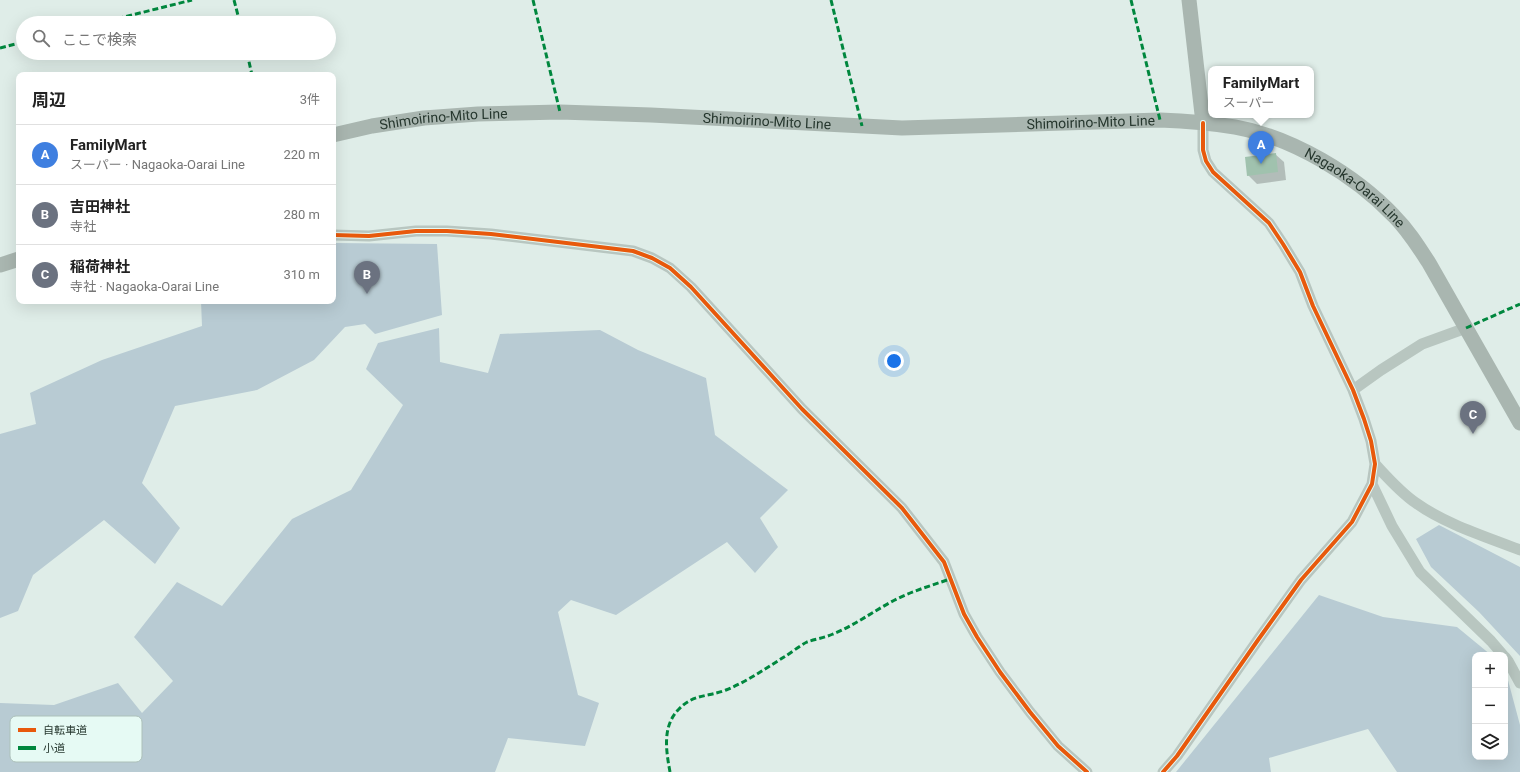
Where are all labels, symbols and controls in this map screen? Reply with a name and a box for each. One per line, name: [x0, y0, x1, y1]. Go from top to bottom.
search box: [16, 16, 336, 60]
icon: search: [30, 27, 52, 49]
text: ここで検索: [62, 31, 137, 49]
popup: [1208, 66, 1314, 118]
text: FamilyMart: [1223, 74, 1299, 92]
text: 周辺: [32, 90, 66, 110]
text: 3件: [300, 92, 320, 107]
text: スーパー: [1223, 95, 1275, 110]
street label: Shimoirino-Mito Line: [378, 105, 508, 133]
street label: Shimoirino-Mito Line: [702, 110, 832, 132]
street label: Shimoirino-Mito Line: [1026, 112, 1155, 132]
pin: A: [1248, 131, 1274, 164]
text: FamilyMart: [70, 136, 147, 154]
street label: Nagaoka-Oarai Line: [1302, 144, 1408, 231]
text: A: [41, 147, 49, 162]
text: 220 m: [283, 147, 320, 162]
text: スーパー · Nagaoka-Oarai Line: [70, 157, 245, 172]
text: 吉田神社: [70, 198, 130, 216]
text: B: [41, 207, 49, 222]
text: 280 m: [283, 207, 320, 222]
text: 寺社: [70, 219, 96, 234]
text: 稲荷神社: [70, 258, 130, 276]
pin: B: [354, 261, 380, 294]
text: C: [41, 267, 49, 282]
text: 310 m: [283, 267, 320, 282]
text: 寺社 · Nagaoka-Oarai Line: [70, 279, 219, 294]
your location: [884, 351, 904, 371]
pin: C: [1460, 401, 1486, 434]
map controls: [1472, 652, 1508, 760]
button: +: [1472, 652, 1508, 688]
button: −: [1472, 688, 1508, 724]
legend: [10, 716, 142, 762]
text: 自転車道: [43, 724, 87, 737]
button: layers: [1472, 724, 1508, 760]
text: 小道: [43, 742, 65, 755]

